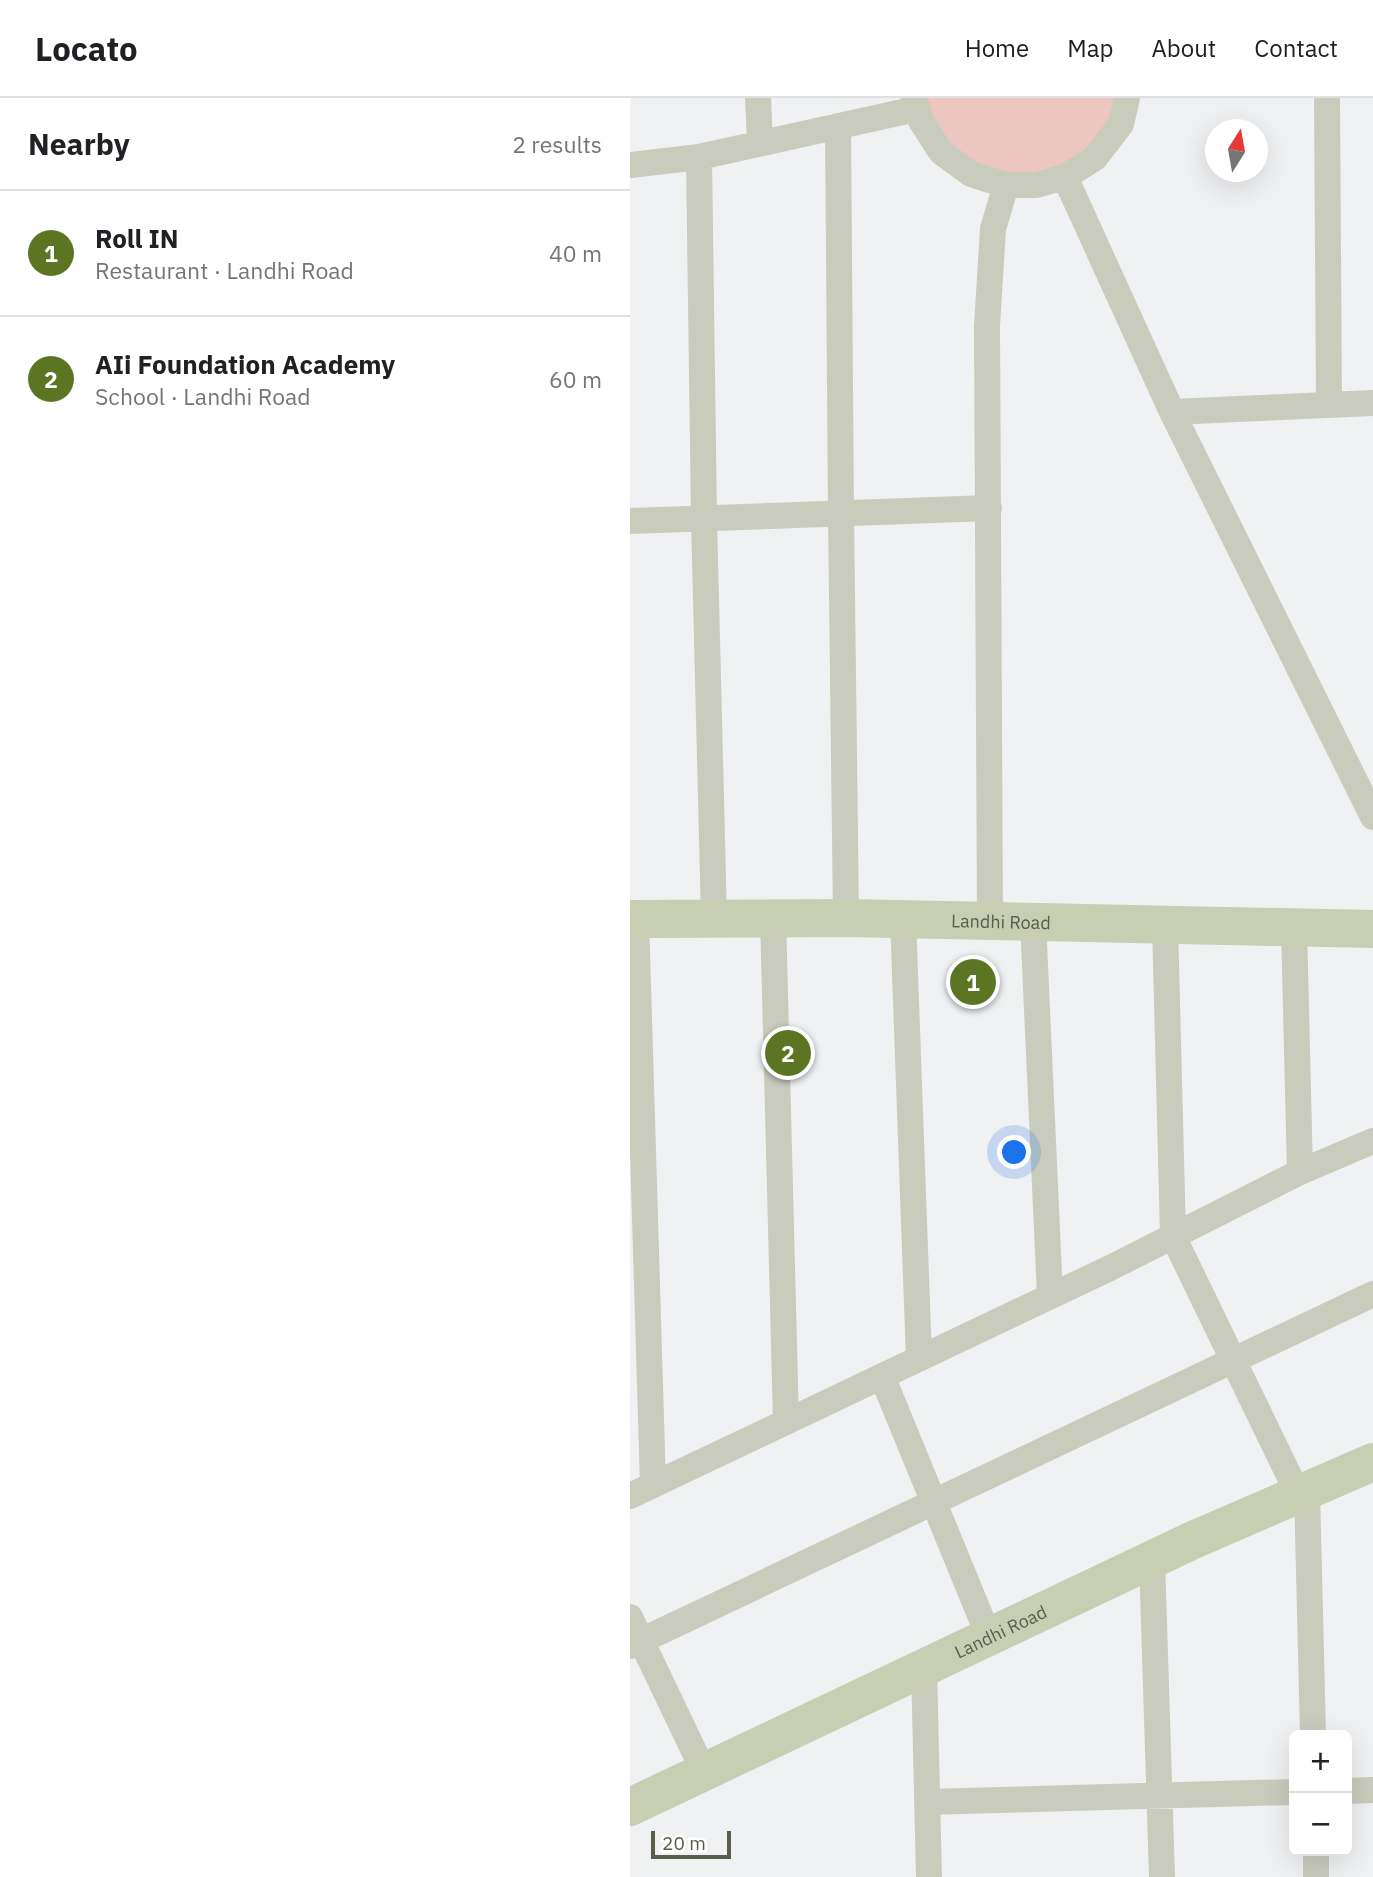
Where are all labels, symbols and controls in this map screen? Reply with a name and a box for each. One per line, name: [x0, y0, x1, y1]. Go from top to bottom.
text: Locato: [35, 27, 138, 70]
text: Home: [965, 32, 1029, 64]
text: Map: [1067, 32, 1113, 64]
text: About: [1151, 32, 1216, 64]
text: Contact: [1254, 32, 1338, 64]
north arrow: [1205, 119, 1268, 182]
text: Nearby: [28, 124, 130, 163]
text: 2 results: [512, 129, 602, 159]
text: Roll IN: [95, 221, 179, 255]
text: 1: [44, 238, 58, 268]
text: 40 m: [549, 238, 602, 268]
text: Restaurant · Landhi Road: [95, 255, 354, 285]
text: AIi Foundation Academy: [95, 347, 395, 381]
text: 2: [44, 364, 58, 394]
text: 60 m: [549, 364, 602, 394]
text: School · Landhi Road: [95, 381, 311, 411]
street label: Landhi Road: [951, 909, 1051, 934]
pin: 1: [950, 956, 996, 1008]
pin: 2: [765, 1027, 811, 1079]
your location: [997, 1135, 1031, 1169]
street label: Landhi Road: [950, 1600, 1050, 1663]
map controls: [1289, 1730, 1352, 1856]
button: +: [1289, 1730, 1352, 1793]
button: −: [1289, 1793, 1352, 1856]
scale bar: [651, 1828, 732, 1860]
text: 20 m: [662, 1831, 706, 1855]

